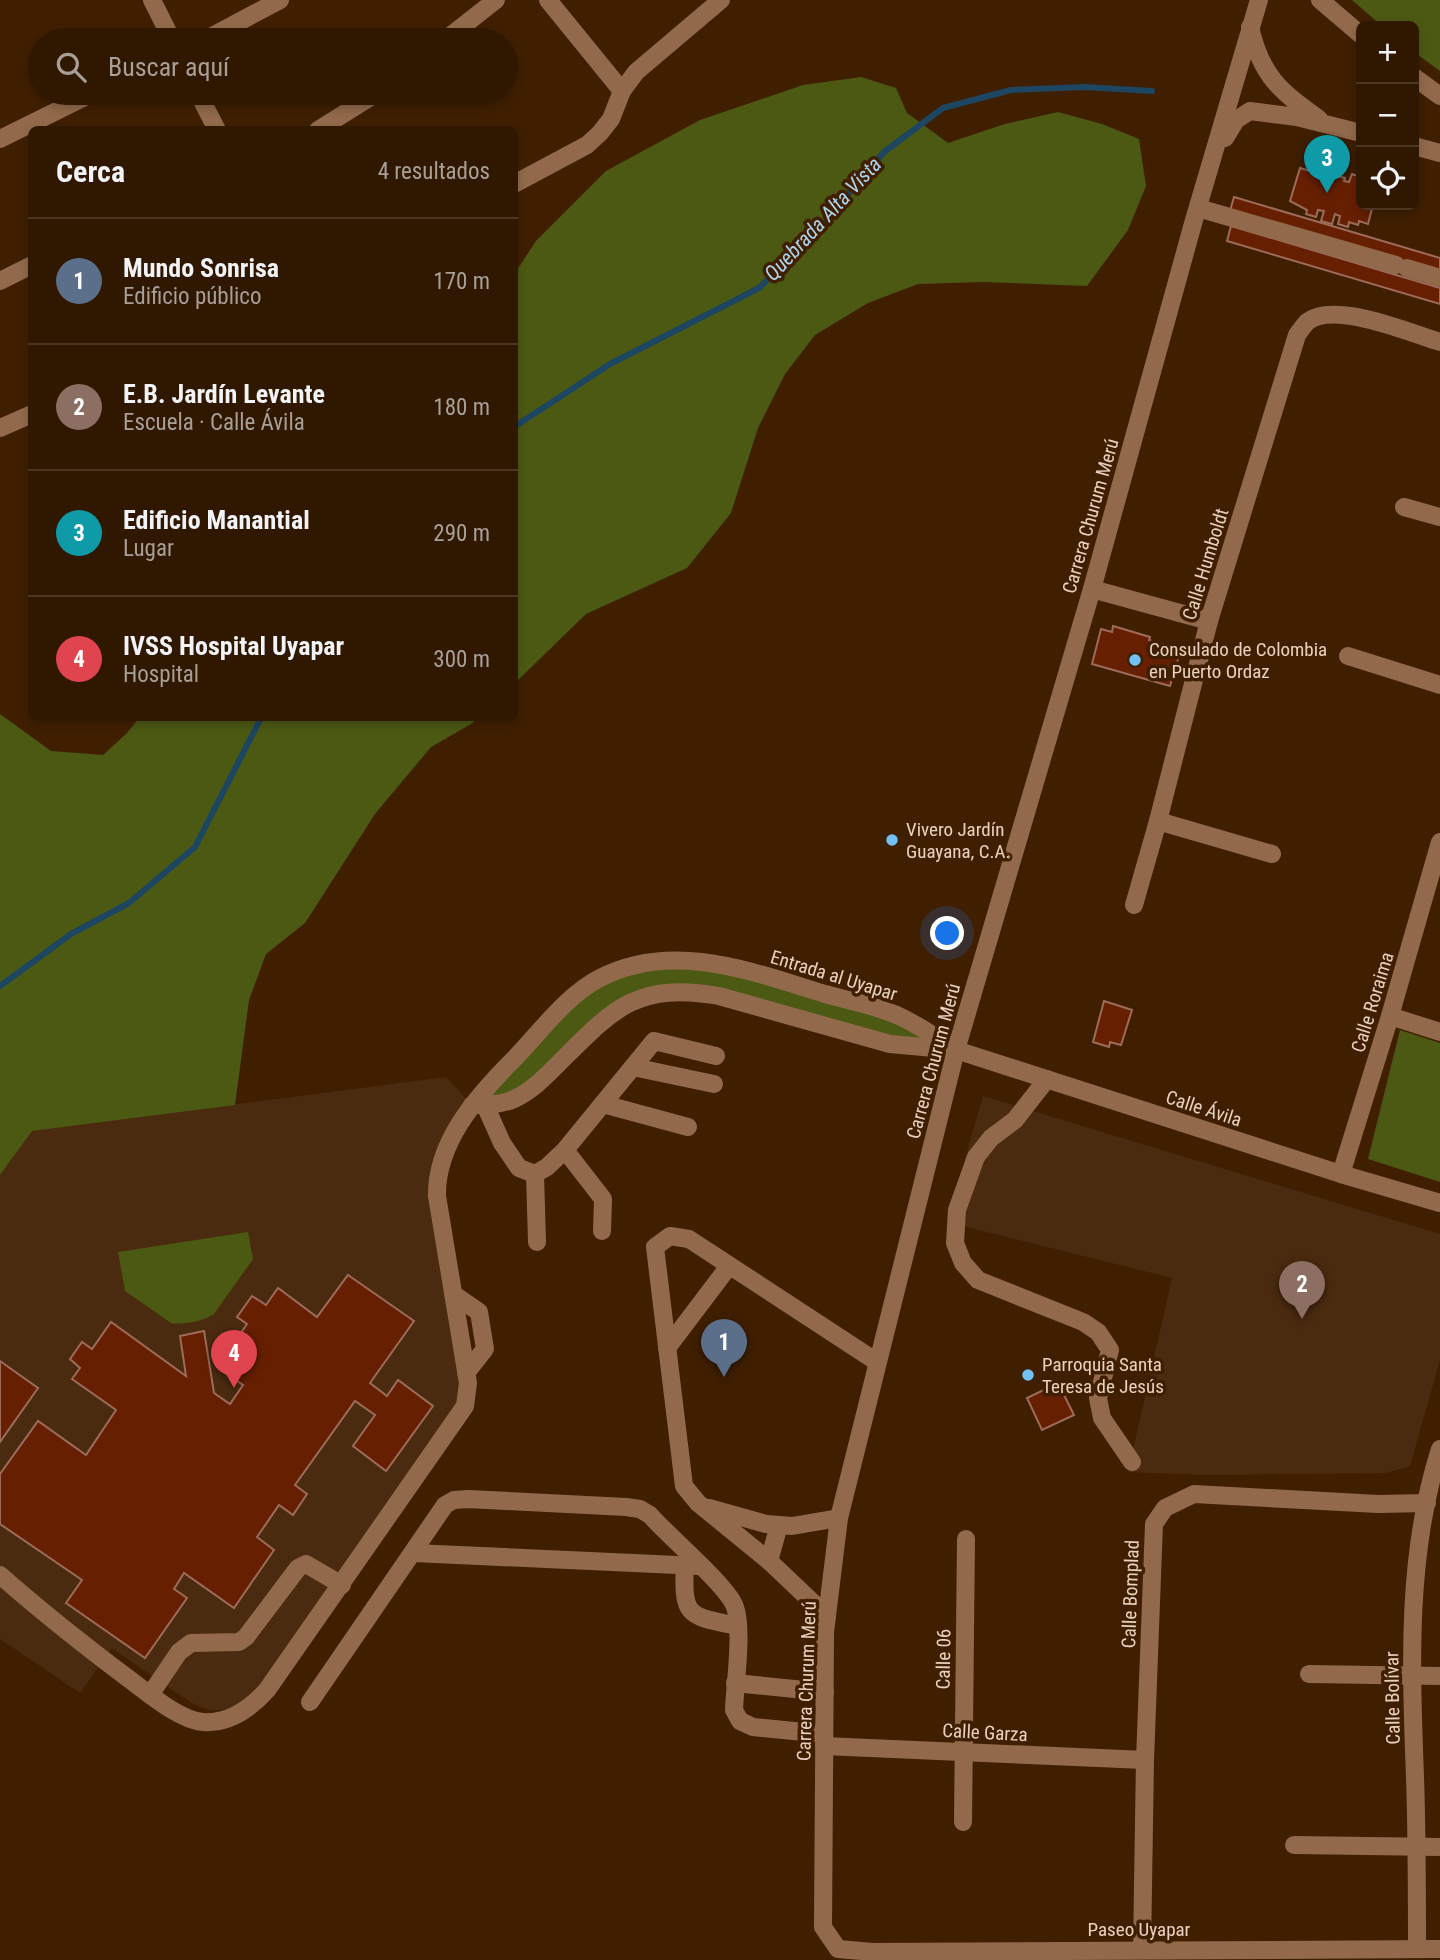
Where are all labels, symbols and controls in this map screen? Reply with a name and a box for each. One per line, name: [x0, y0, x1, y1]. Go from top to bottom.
map controls: [1356, 21, 1419, 210]
button: +: [1356, 21, 1419, 84]
search box: [28, 28, 518, 105]
icon: search: [52, 48, 90, 86]
text: Buscar aquí: [108, 52, 229, 82]
button: −: [1356, 84, 1419, 147]
pin: 3: [1304, 135, 1350, 193]
button: locate: [1356, 147, 1419, 210]
water label: Quebrada Alta Vista: [760, 152, 886, 286]
text: Cerca: [56, 154, 125, 189]
text: 4 resultados: [378, 158, 490, 185]
text: Mundo Sonrisa: [123, 253, 279, 283]
text: 1: [73, 268, 85, 295]
text: 170 m: [433, 268, 490, 295]
text: Edificio público: [123, 283, 261, 310]
text: E.B. Jardín Levante: [123, 379, 325, 409]
text: 2: [73, 394, 85, 421]
text: 180 m: [433, 394, 490, 421]
text: Escuela · Calle Ávila: [123, 409, 305, 436]
street label: Carrera Churum Merú: [1057, 436, 1124, 596]
text: Edificio Manantial: [123, 505, 310, 535]
street label: Calle Humboldt: [1178, 506, 1233, 623]
text: 3: [73, 520, 85, 547]
text: 290 m: [433, 520, 490, 547]
text: Lugar: [123, 535, 174, 562]
text: IVSS Hospital Uyapar: [123, 631, 344, 661]
place label: Consulado de Colombia en Puerto Ordaz: [1149, 638, 1327, 683]
text: 4: [73, 646, 85, 673]
text: 300 m: [433, 646, 490, 673]
marker: Consulado de Colombia en Puerto Ordaz: [1127, 652, 1143, 668]
text: Hospital: [123, 661, 199, 688]
place label: Vivero Jardín Guayana, C.A.: [906, 818, 1010, 863]
marker: Vivero Jardín Guayana, C.A.: [884, 832, 900, 848]
your location: [930, 916, 964, 950]
street label: Entrada al Uyapar: [768, 945, 900, 1006]
street label: Calle Roraima: [1346, 949, 1399, 1055]
street label: Carrera Churum Merú: [902, 981, 965, 1141]
street label: Calle Ávila: [1163, 1085, 1245, 1132]
pin: 2: [1279, 1261, 1325, 1319]
pin: 1: [701, 1319, 747, 1377]
pin: 4: [211, 1330, 257, 1388]
place label: Parroquia Santa Teresa de Jesús: [1042, 1353, 1164, 1398]
marker: Parroquia Santa Teresa de Jesús: [1020, 1367, 1036, 1383]
street label: Calle Bomplad: [1117, 1539, 1144, 1649]
street label: Carrera Churum Merú: [792, 1601, 821, 1761]
street label: Calle 06: [931, 1629, 956, 1690]
street label: Calle Bolívar: [1380, 1651, 1405, 1745]
street label: Calle Garza: [942, 1719, 1028, 1746]
street label: Paseo Uyapar: [1088, 1918, 1191, 1941]

